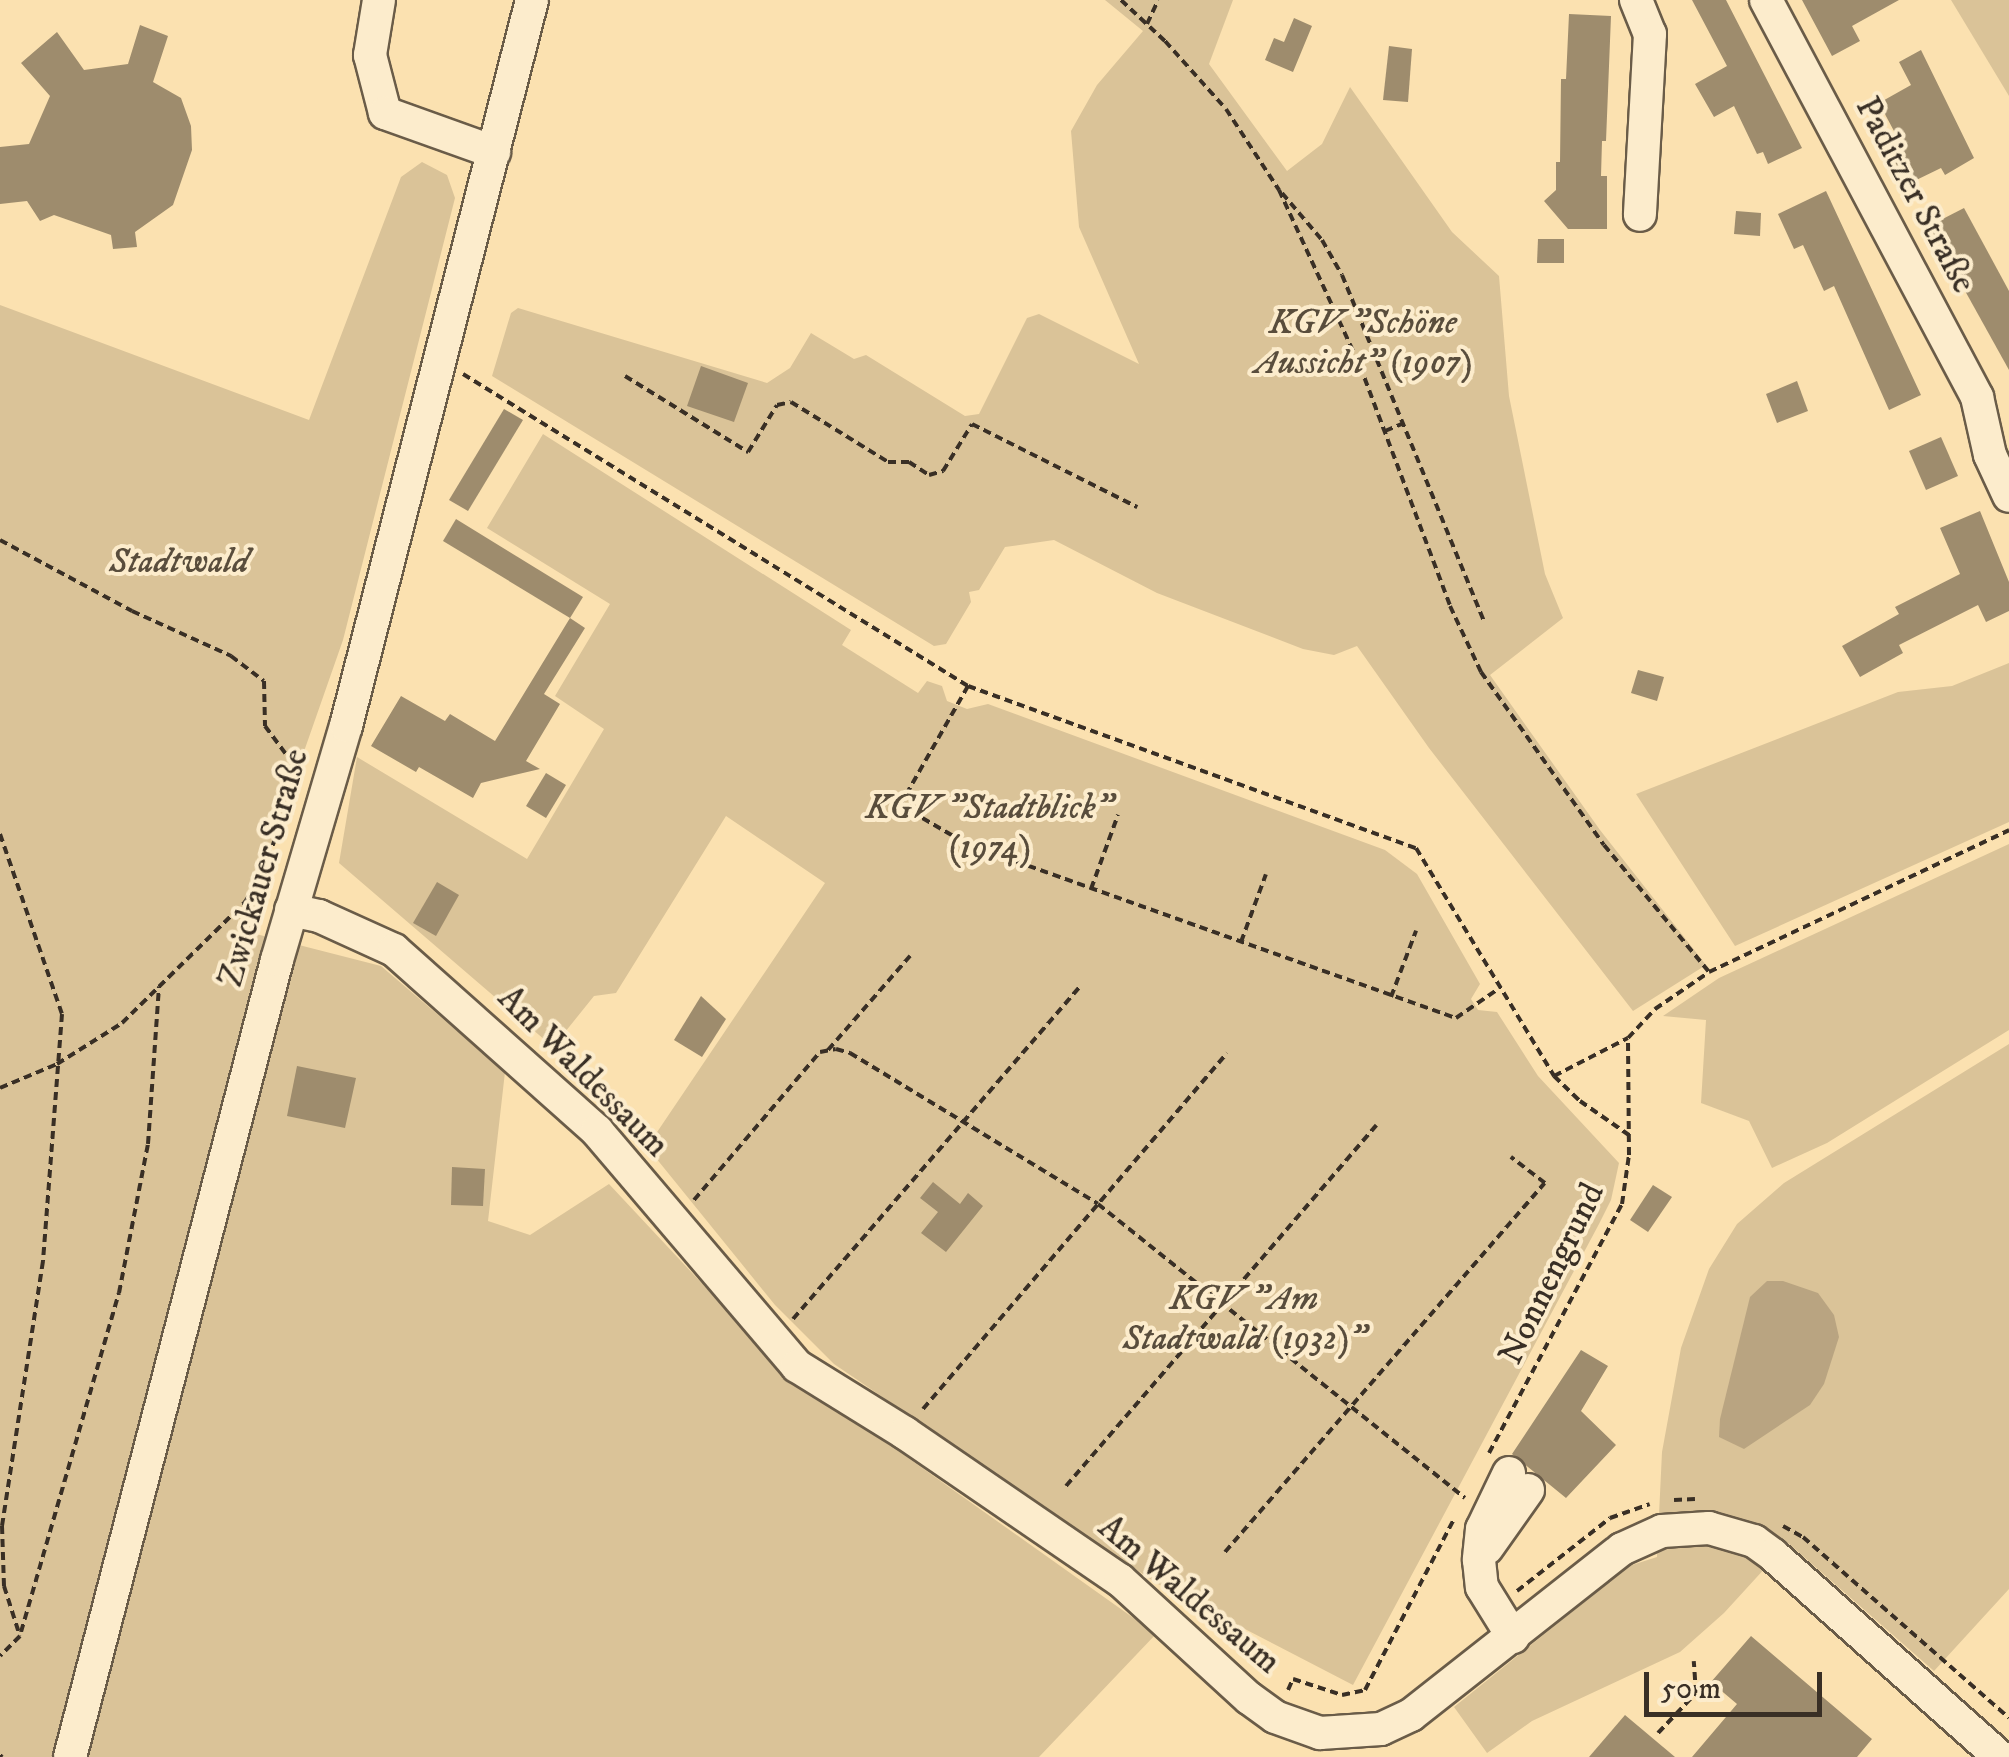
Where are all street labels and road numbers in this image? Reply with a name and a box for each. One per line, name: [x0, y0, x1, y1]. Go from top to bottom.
street label: Paditzer Straße: [1846, 90, 1984, 300]
street label: Zwickauer Straße: [210, 744, 318, 992]
street label: Am Waldessaum: [489, 978, 677, 1166]
street label: Nonnengrund: [1490, 1176, 1614, 1372]
street label: Am Waldessaum: [1089, 1507, 1289, 1683]

